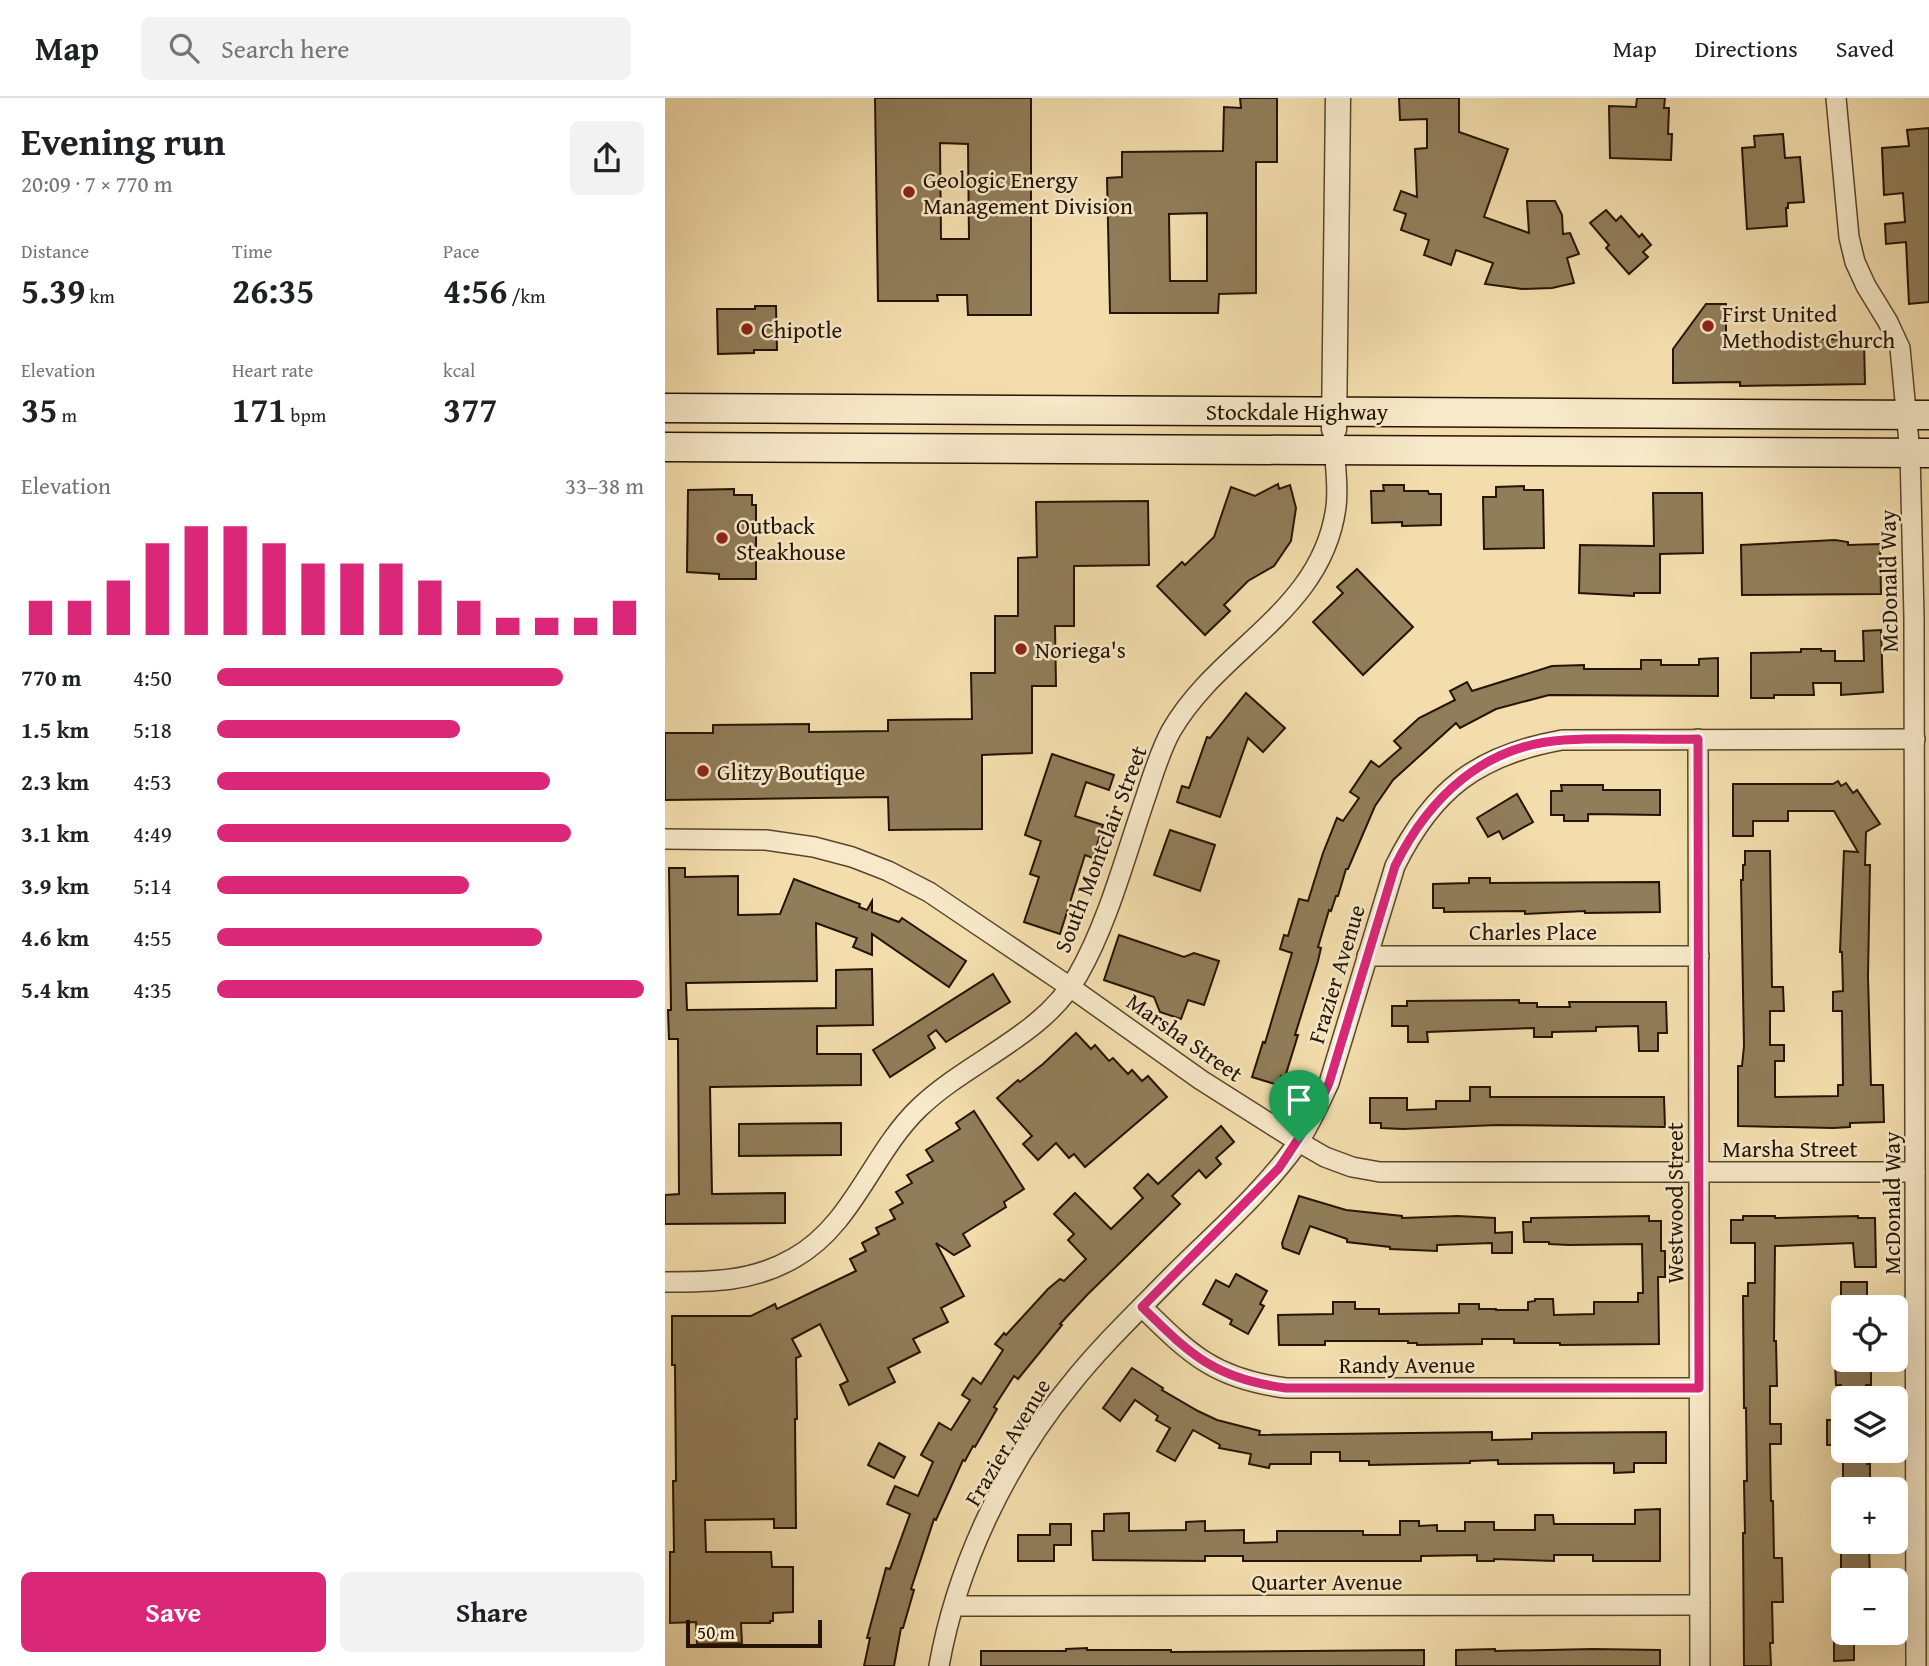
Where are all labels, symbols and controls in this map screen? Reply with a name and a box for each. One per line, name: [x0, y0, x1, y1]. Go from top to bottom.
search box: [141, 17, 631, 80]
text: Map: [35, 24, 99, 72]
icon: search: [165, 29, 203, 67]
text: Search here: [221, 29, 349, 68]
text: Map: [1613, 31, 1657, 66]
text: Directions: [1695, 31, 1798, 66]
text: Saved: [1836, 31, 1894, 66]
text: Evening run: [21, 113, 225, 169]
button: share: [570, 121, 644, 195]
place label: Geologic Energy Management Division: [923, 163, 1133, 222]
text: 20:09 · 7 × 770 m: [21, 167, 173, 200]
marker: Geologic Energy Management Division: [901, 184, 917, 200]
text: Distance: [21, 237, 89, 265]
text: Time: [232, 237, 272, 265]
text: Pace: [443, 237, 480, 265]
text: 5.39: [21, 265, 85, 316]
text: 26:35: [232, 265, 314, 316]
text: 4:56: [443, 265, 507, 316]
text: km: [85, 282, 115, 310]
text: /km: [507, 282, 546, 310]
place label: First United Methodist Church: [1722, 297, 1895, 356]
place label: Chipotle: [761, 313, 842, 346]
marker: First United Methodist Church: [1700, 318, 1716, 334]
marker: Chipotle: [739, 321, 755, 337]
text: Elevation: [21, 356, 95, 384]
text: Heart rate: [232, 356, 313, 384]
text: kcal: [443, 356, 475, 384]
text: 35: [21, 384, 57, 435]
text: 171: [232, 384, 286, 435]
text: 377: [443, 384, 497, 435]
street label: Stockdale Highway: [1206, 395, 1389, 428]
text: m: [57, 401, 77, 429]
text: bpm: [286, 401, 326, 429]
text: Elevation: [21, 469, 111, 502]
text: 33–38 m: [565, 469, 644, 502]
place label: Outback Steakhouse: [736, 509, 846, 568]
street label: McDonald Way: [1870, 509, 1906, 653]
marker: Outback Steakhouse: [714, 530, 730, 546]
place label: Noriega's: [1035, 633, 1126, 666]
marker: Noriega's: [1013, 641, 1029, 657]
text: 770 m: [21, 661, 82, 694]
text: 4:50: [133, 661, 172, 694]
text: 1.5 km: [21, 713, 89, 746]
text: 5:18: [133, 713, 172, 746]
street label: South Montclair Street: [1045, 741, 1155, 957]
place label: Glitzy Boutique: [717, 755, 865, 788]
marker: Glitzy Boutique: [695, 763, 711, 779]
text: 2.3 km: [21, 765, 89, 798]
text: 4:53: [133, 765, 172, 798]
text: 3.1 km: [21, 817, 89, 850]
text: 4:49: [133, 817, 172, 850]
text: 3.9 km: [21, 869, 89, 902]
text: 5:14: [133, 869, 172, 902]
street label: Frazier Avenue: [1299, 900, 1373, 1048]
street label: Charles Place: [1469, 915, 1597, 948]
text: 4.6 km: [21, 921, 89, 954]
text: 4:55: [133, 921, 172, 954]
text: 5.4 km: [21, 973, 89, 1006]
text: 4:35: [133, 973, 172, 1006]
street label: Marsha Street: [1120, 985, 1250, 1089]
pin: [1269, 1070, 1329, 1142]
icon: arrive: [1280, 1081, 1318, 1119]
street label: Westwood Street: [1658, 1122, 1691, 1284]
street label: McDonald Way: [1875, 1131, 1908, 1275]
street label: Marsha Street: [1722, 1132, 1858, 1165]
map controls: [1831, 1295, 1908, 1645]
button: locate: [1831, 1295, 1908, 1372]
street label: Randy Avenue: [1339, 1348, 1475, 1381]
street label: Frazier Avenue: [956, 1372, 1058, 1512]
button: layers: [1831, 1386, 1908, 1463]
button: +: [1831, 1477, 1908, 1554]
street label: Quarter Avenue: [1252, 1565, 1402, 1598]
button: −: [1831, 1568, 1908, 1645]
button: Save: [21, 1572, 326, 1652]
button: Share: [340, 1572, 644, 1652]
scale bar: [686, 1617, 823, 1649]
text: 50 m: [697, 1618, 735, 1646]

